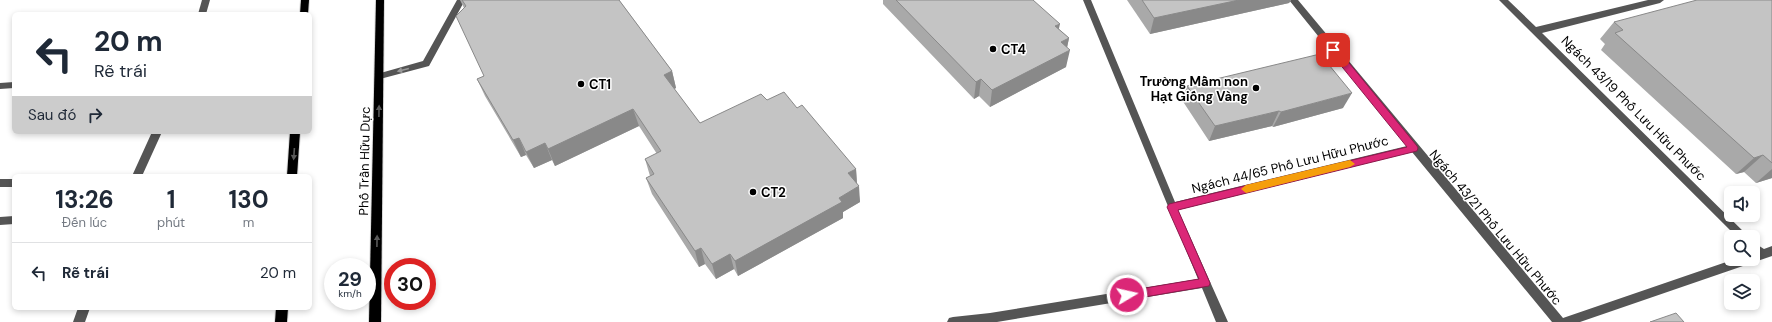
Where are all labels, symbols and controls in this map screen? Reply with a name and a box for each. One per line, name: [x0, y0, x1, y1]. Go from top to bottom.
text: 20 m: [94, 23, 163, 60]
icon: left: [28, 28, 80, 80]
street label: Ngách 43/19 Phố Lưu Hữu Phước: [1558, 32, 1710, 184]
pin: [1316, 33, 1350, 67]
icon: arrive: [1322, 39, 1344, 61]
place label: CT4: [1001, 41, 1026, 58]
marker: CT4: [988, 44, 998, 54]
text: Rẽ trái: [94, 59, 147, 83]
one-way arrow: [396, 68, 409, 74]
place label: Trường Mầm non Hạt Giống Vàng: [1140, 73, 1248, 105]
place label: CT1: [589, 76, 611, 93]
marker: CT1: [576, 79, 586, 89]
marker: Trường Mầm non Hạt Giống Vàng: [1251, 83, 1261, 93]
icon: right: [84, 104, 106, 126]
one-way arrow: [376, 104, 382, 117]
text: Sau đó: [28, 105, 76, 125]
street label: Phố Trần Hữu Dực: [355, 106, 374, 216]
street label: Ngách 44/65 Phố Lưu Hữu Phước: [1190, 132, 1390, 197]
street label: Ngách 43/21 Phố Lưu Hữu Phước: [1426, 146, 1566, 308]
one-way arrow: [290, 148, 297, 160]
text: 13:26: [55, 184, 114, 215]
text: 1: [167, 184, 175, 215]
text: 130: [229, 184, 269, 215]
place label: CT2: [761, 184, 786, 201]
map controls: [1724, 186, 1760, 310]
button: sound: [1724, 186, 1760, 222]
marker: CT2: [748, 187, 758, 197]
text: Đến lúc: [62, 214, 107, 231]
text: phút: [157, 214, 185, 231]
text: m: [243, 214, 254, 231]
button: search: [1724, 230, 1760, 266]
one-way arrow: [374, 234, 380, 247]
speed limit sign: 30: [384, 258, 436, 310]
icon: left: [28, 262, 50, 284]
text: Rẽ trái: [62, 263, 109, 283]
text: 20 m: [260, 263, 296, 283]
text: 29: [338, 266, 362, 292]
position arrow: [1106, 274, 1148, 316]
button: layers: [1724, 274, 1760, 310]
text: km/h: [338, 287, 362, 300]

